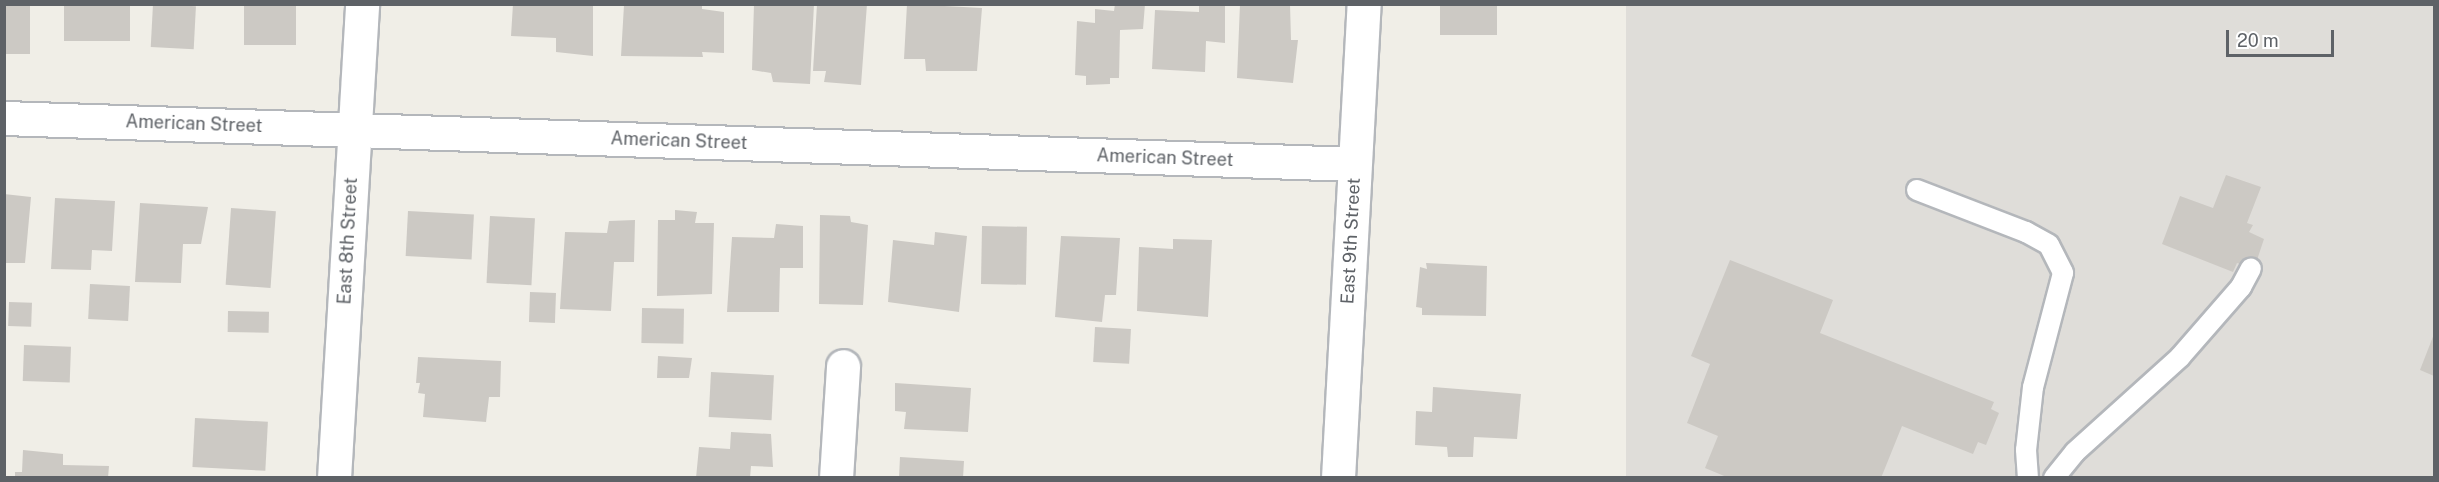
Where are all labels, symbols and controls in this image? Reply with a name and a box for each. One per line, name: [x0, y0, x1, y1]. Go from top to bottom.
scale bar: [2229, 18, 2337, 56]
text: 20 m: [2237, 30, 2279, 51]
street label: American Street: [125, 111, 263, 137]
street label: American Street: [610, 128, 748, 154]
street label: American Street: [1096, 145, 1234, 171]
street label: East 8th Street: [334, 177, 362, 305]
street label: East 9th Street: [1337, 177, 1365, 305]

